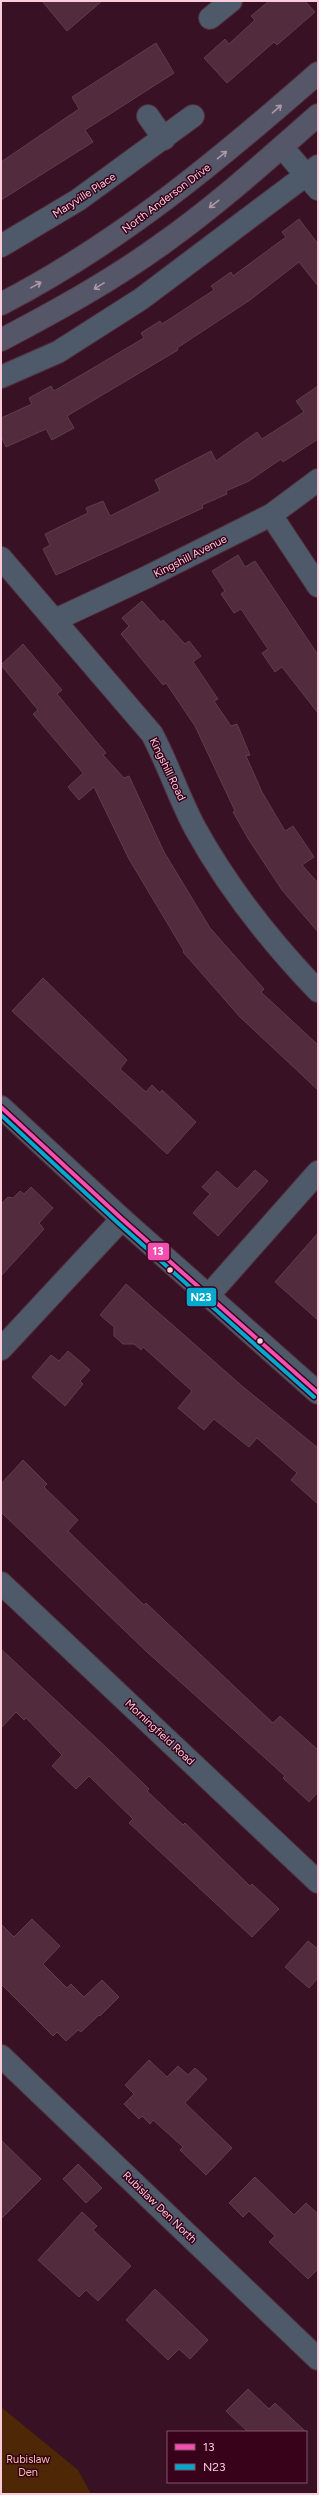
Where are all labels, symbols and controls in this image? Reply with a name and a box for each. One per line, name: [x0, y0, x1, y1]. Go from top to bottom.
one-way arrow: [271, 105, 282, 114]
one-way arrow: [217, 151, 228, 160]
street label: North Anderson Drive: [120, 161, 213, 236]
street label: Maryville Place: [50, 170, 118, 221]
one-way arrow: [208, 200, 219, 209]
one-way arrow: [29, 281, 41, 289]
one-way arrow: [93, 282, 105, 290]
street label: Kingshill Avenue: [151, 532, 229, 580]
street label: Kingshill Road: [147, 736, 188, 803]
line badge: 13: [147, 1242, 170, 1261]
text: 13: [153, 1245, 163, 1258]
unlabelled marker: [165, 1265, 175, 1275]
line badge: N23: [186, 1287, 217, 1307]
text: N23: [191, 1291, 212, 1304]
unlabelled marker: [255, 1336, 265, 1346]
street label: Morningfield Road: [122, 1697, 197, 1768]
street label: Rubislaw Den North: [120, 2169, 199, 2246]
legend: [167, 2431, 307, 2483]
text: 13: [203, 2440, 214, 2454]
park label: Rubislaw Den: [6, 2453, 50, 2479]
text: N23: [203, 2460, 226, 2474]

